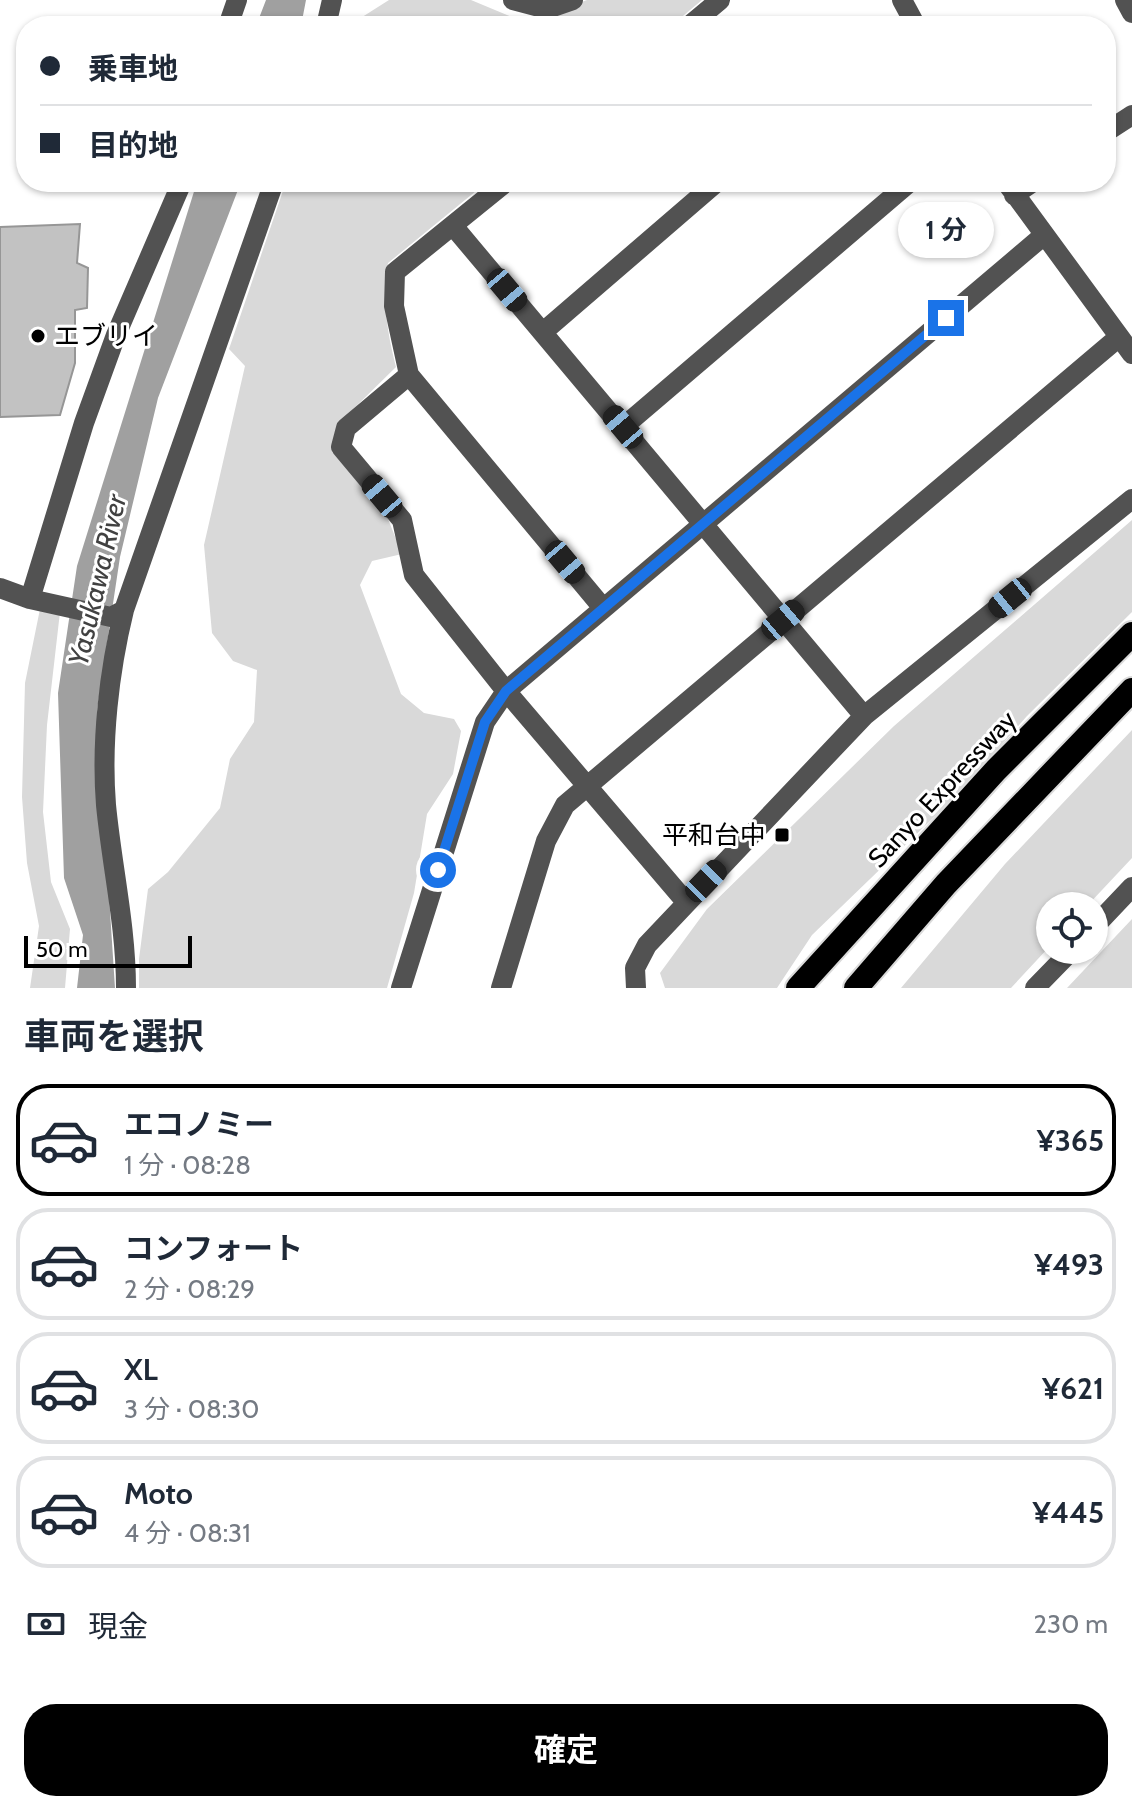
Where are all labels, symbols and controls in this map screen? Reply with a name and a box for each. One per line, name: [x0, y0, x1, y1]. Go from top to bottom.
text: 乗車地: [88, 50, 178, 87]
text: 目的地: [88, 127, 178, 164]
callout: 1 分: [898, 202, 994, 258]
text: 1 分: [925, 214, 967, 246]
car: [482, 264, 532, 316]
route end: [928, 300, 964, 336]
place label: エブリイ: [54, 320, 158, 352]
marker: エブリイ: [29, 327, 47, 345]
car: [598, 401, 648, 453]
car: [357, 470, 407, 522]
water label: Yasukawa River: [61, 490, 134, 669]
car: [540, 536, 590, 588]
car: [984, 574, 1036, 622]
car: [757, 595, 809, 645]
street label: Sanyo Expressway: [861, 704, 1023, 874]
place label: 平和台中: [662, 819, 766, 851]
marker: 平和台中: [773, 826, 791, 844]
route start: [420, 852, 456, 888]
car: [681, 855, 731, 907]
map controls: [1036, 892, 1108, 964]
button: locate: [1036, 892, 1108, 964]
scale bar: [24, 932, 192, 968]
text: 50 m: [36, 936, 88, 963]
text: 車両を選択: [24, 1014, 204, 1058]
icon: car: [28, 1104, 100, 1176]
text: エコノミー: [124, 1106, 274, 1143]
text: ¥365: [1037, 1122, 1104, 1159]
text: 1 分 · 08:28: [124, 1149, 251, 1181]
icon: car: [28, 1228, 100, 1300]
text: コンフォート: [124, 1230, 303, 1267]
text: ¥493: [1034, 1246, 1104, 1283]
text: 2 分 · 08:29: [124, 1273, 255, 1305]
text: XL: [124, 1351, 158, 1388]
icon: car: [28, 1352, 100, 1424]
text: ¥621: [1042, 1370, 1104, 1407]
text: 3 分 · 08:30: [124, 1393, 259, 1425]
text: Moto: [124, 1475, 193, 1512]
icon: car: [28, 1476, 100, 1548]
text: ¥445: [1033, 1494, 1104, 1531]
text: 4 分 · 08:31: [124, 1517, 251, 1549]
icon: cash: [24, 1602, 68, 1646]
text: 現金: [88, 1608, 148, 1645]
text: 230 m: [1034, 1608, 1108, 1640]
button: 確定: [24, 1704, 1108, 1796]

